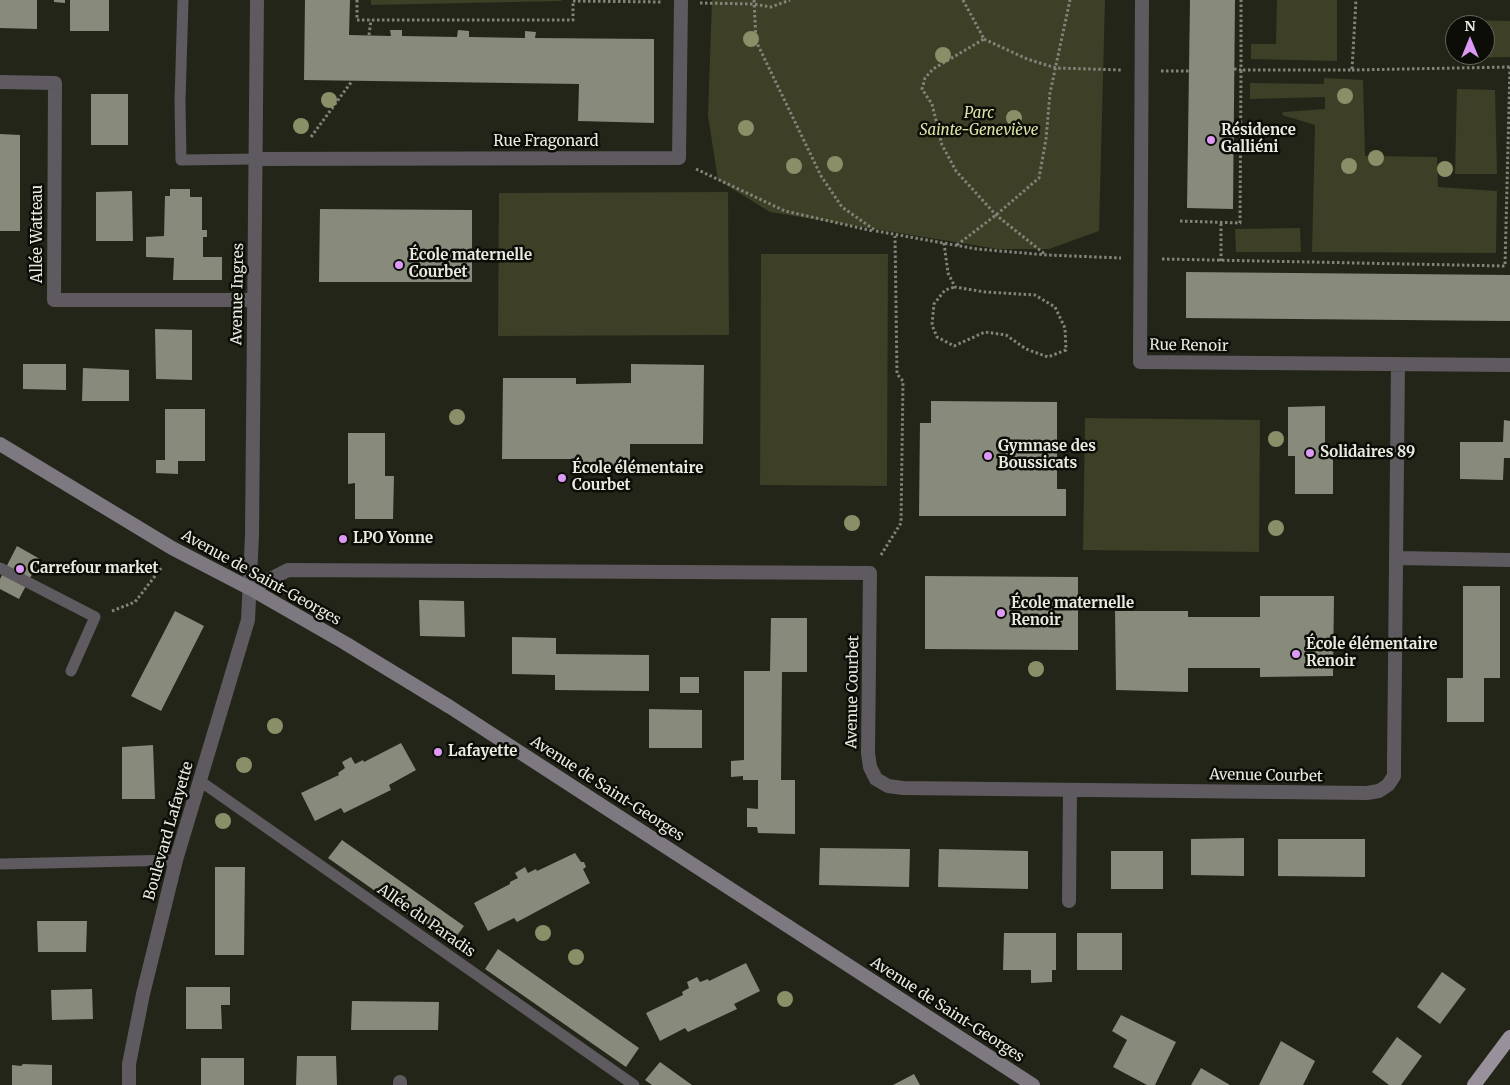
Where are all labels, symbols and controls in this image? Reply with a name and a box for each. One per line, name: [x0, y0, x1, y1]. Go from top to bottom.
north arrow: [1445, 15, 1495, 65]
text: N: [1464, 17, 1476, 35]
park label: Parc Sainte-Geneviève: [920, 105, 1038, 140]
place label: Résidence Galliéni: [1221, 122, 1296, 157]
street label: Rue Fragonard: [493, 133, 599, 151]
marker: Résidence Galliéni: [1205, 134, 1217, 146]
street label: Allée Watteau: [29, 185, 47, 283]
street label: Avenue Ingres: [228, 243, 248, 345]
place label: École maternelle Courbet: [409, 247, 532, 282]
marker: École maternelle Courbet: [393, 259, 405, 271]
street label: Rue Renoir: [1149, 336, 1229, 356]
place label: Gymnase des Boussicats: [998, 438, 1096, 473]
place label: Solidaires 89: [1320, 444, 1415, 462]
marker: Solidaires 89: [1304, 447, 1316, 459]
marker: Gymnase des Boussicats: [982, 450, 994, 462]
place label: École élémentaire Courbet: [572, 460, 703, 495]
marker: École élémentaire Courbet: [556, 472, 568, 484]
street label: Avenue de Saint-Georges: [178, 527, 344, 629]
place label: LPO Yonne: [353, 530, 433, 548]
marker: LPO Yonne: [337, 533, 349, 545]
place label: Carrefour market: [30, 560, 159, 578]
marker: Carrefour market: [14, 563, 26, 575]
place label: École maternelle Renoir: [1011, 595, 1134, 630]
marker: École maternelle Renoir: [995, 607, 1007, 619]
street label: Avenue Courbet: [843, 635, 863, 749]
place label: École élémentaire Renoir: [1306, 636, 1437, 671]
marker: École élémentaire Renoir: [1290, 648, 1302, 660]
street label: Avenue de Saint-Georges: [527, 733, 687, 845]
place label: Lafayette: [448, 743, 517, 761]
marker: Lafayette: [432, 746, 444, 758]
street label: Boulevard Lafayette: [141, 760, 197, 902]
street label: Avenue Courbet: [1209, 766, 1323, 786]
street label: Allée du Paradis: [374, 881, 478, 961]
street label: Avenue de Saint-Georges: [867, 954, 1027, 1066]

